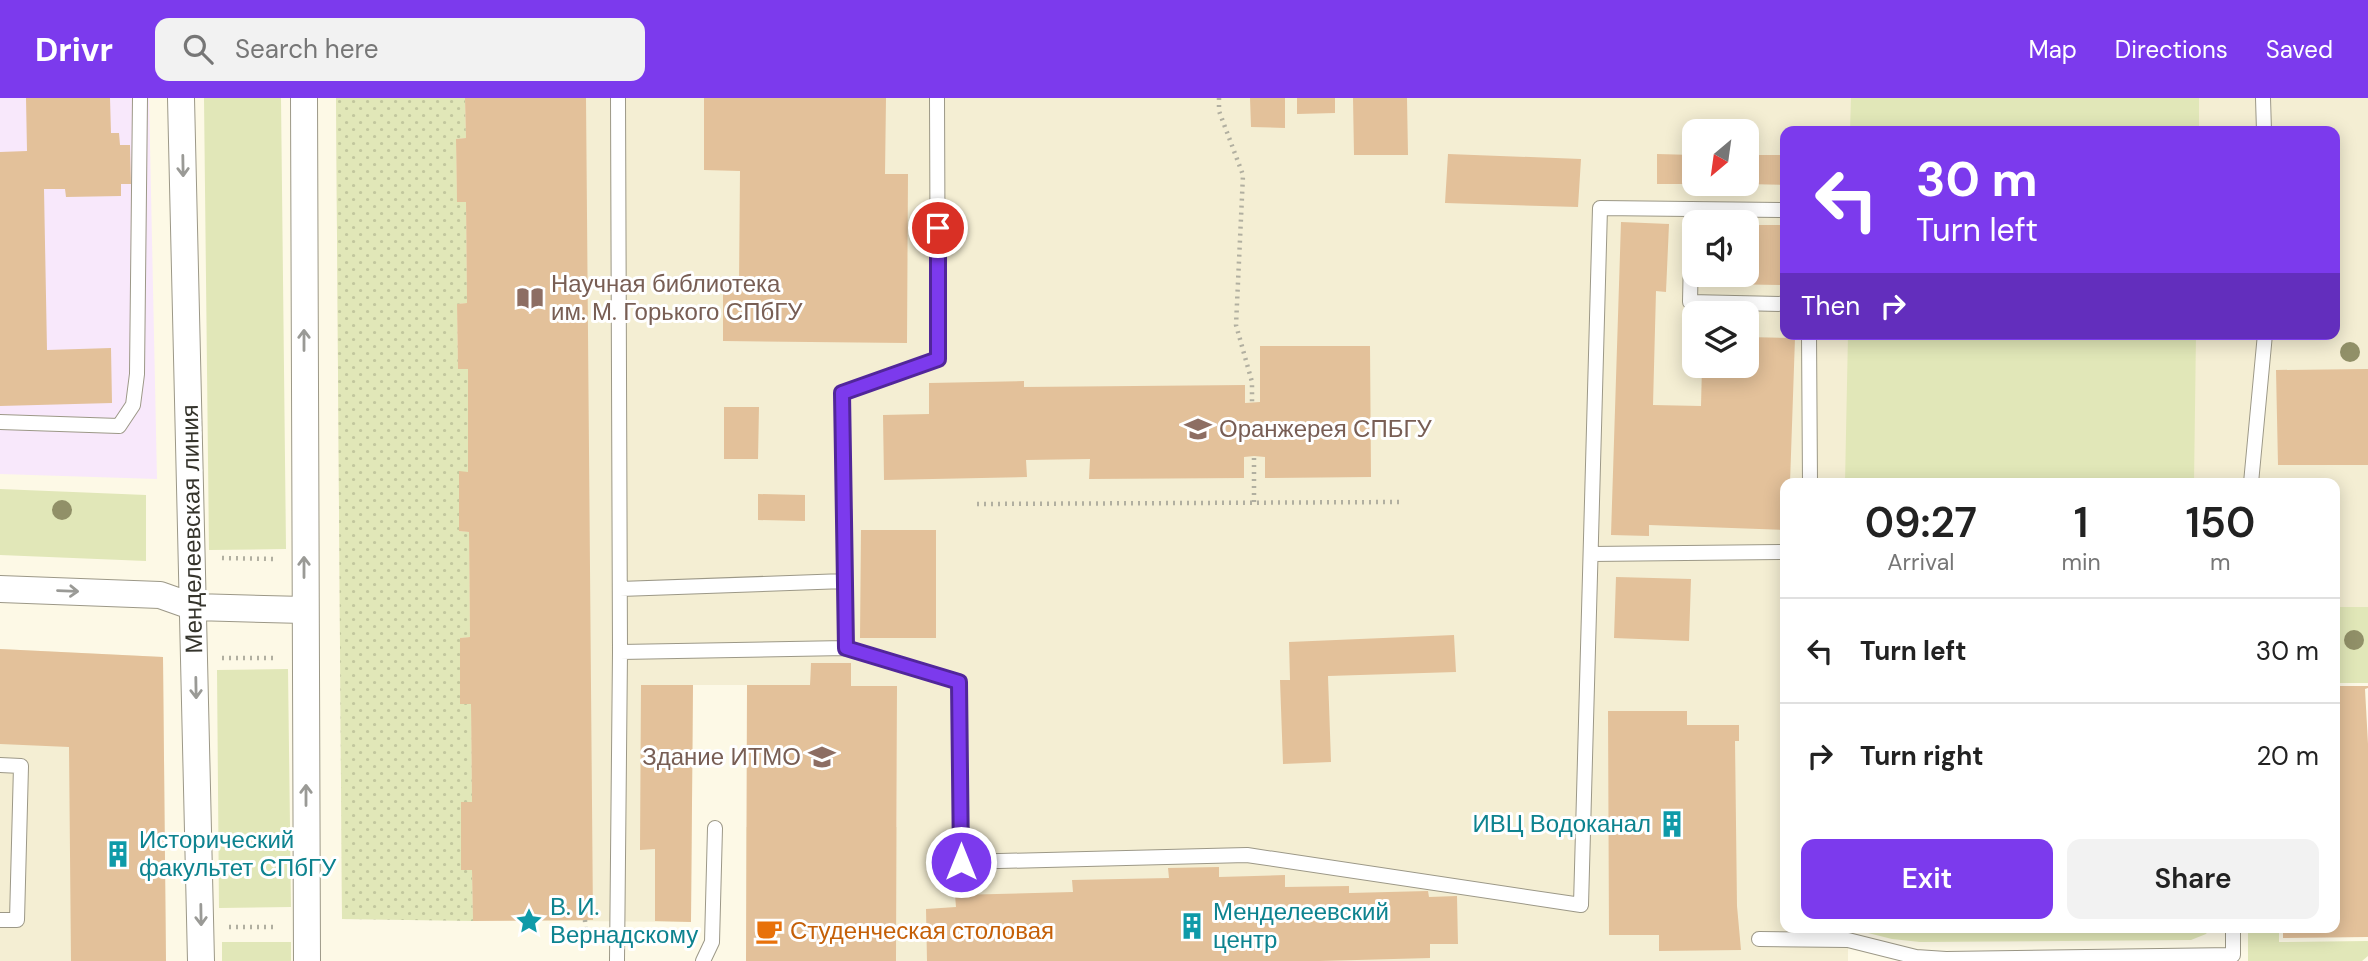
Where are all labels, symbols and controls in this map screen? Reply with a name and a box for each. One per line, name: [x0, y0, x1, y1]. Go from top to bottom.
search box: [155, 18, 645, 81]
text: Drivr: [35, 28, 113, 71]
icon: search: [179, 30, 217, 68]
text: Search here: [235, 32, 378, 66]
text: Map: [2029, 34, 2077, 65]
text: Directions: [2115, 34, 2228, 65]
text: Saved: [2266, 34, 2333, 65]
north arrow: [1682, 119, 1759, 196]
map controls: [1682, 119, 1759, 378]
text: 30 m: [1916, 147, 2038, 211]
one-way arrow: [176, 154, 190, 177]
icon: left: [1801, 154, 1892, 245]
pin: [908, 198, 968, 258]
icon: arrive: [919, 209, 957, 247]
text: Turn left: [1916, 209, 2038, 251]
button: sound: [1682, 210, 1759, 287]
place label: Научная библиотека им. М. Горького СПбГУ: [551, 268, 803, 327]
library icon: Научная библиотека им. М. Горького СПбГУ: [515, 283, 545, 313]
icon: right: [1874, 287, 1912, 325]
text: Then: [1801, 289, 1860, 323]
button: layers: [1682, 301, 1759, 378]
one-way arrow: [297, 329, 311, 352]
street label: Менделеевская линия: [174, 404, 209, 654]
place label: Оранжерея СПБГУ: [1219, 413, 1432, 444]
school or university icon: Оранжерея СПБГУ: [1183, 414, 1213, 444]
text: 09:27: [1865, 495, 1977, 550]
text: 1: [2074, 495, 2088, 550]
text: 150: [2185, 495, 2255, 550]
text: Arrival: [1887, 547, 1954, 577]
text: min: [2062, 547, 2101, 577]
text: m: [2210, 547, 2231, 577]
one-way arrow: [298, 556, 311, 579]
one-way arrow: [56, 585, 79, 598]
icon: left: [1801, 632, 1839, 670]
text: Turn left: [1860, 634, 1967, 668]
text: 30 m: [2256, 634, 2319, 668]
one-way arrow: [189, 676, 203, 699]
icon: right: [1801, 737, 1839, 775]
text: Turn right: [1860, 739, 1984, 773]
text: 20 m: [2256, 739, 2319, 773]
place label: Здание ИТМО: [642, 741, 801, 772]
school or university icon: Здание ИТМО: [807, 742, 837, 772]
one-way arrow: [299, 784, 313, 807]
place label: ИВЦ Водоканал: [1472, 808, 1651, 839]
building icon: ИВЦ Водоканал: [1657, 809, 1687, 839]
place label: Исторический факультет СПбГУ: [139, 824, 337, 883]
position arrow: [924, 825, 998, 899]
building icon: Исторический факультет СПбГУ: [103, 839, 133, 869]
button: Exit: [1801, 839, 2053, 919]
button: Share: [2067, 839, 2319, 919]
place label: В. И. Вернадскому: [550, 891, 698, 950]
place label: Менделеевский центр: [1213, 896, 1389, 955]
one-way arrow: [194, 903, 208, 926]
place icon: В. И. Вернадскому: [514, 906, 544, 936]
building icon: Менделеевский центр: [1177, 911, 1207, 941]
place label: Студенческая столовая: [790, 915, 1054, 946]
cafe icon: Студенческая столовая: [754, 916, 784, 946]

